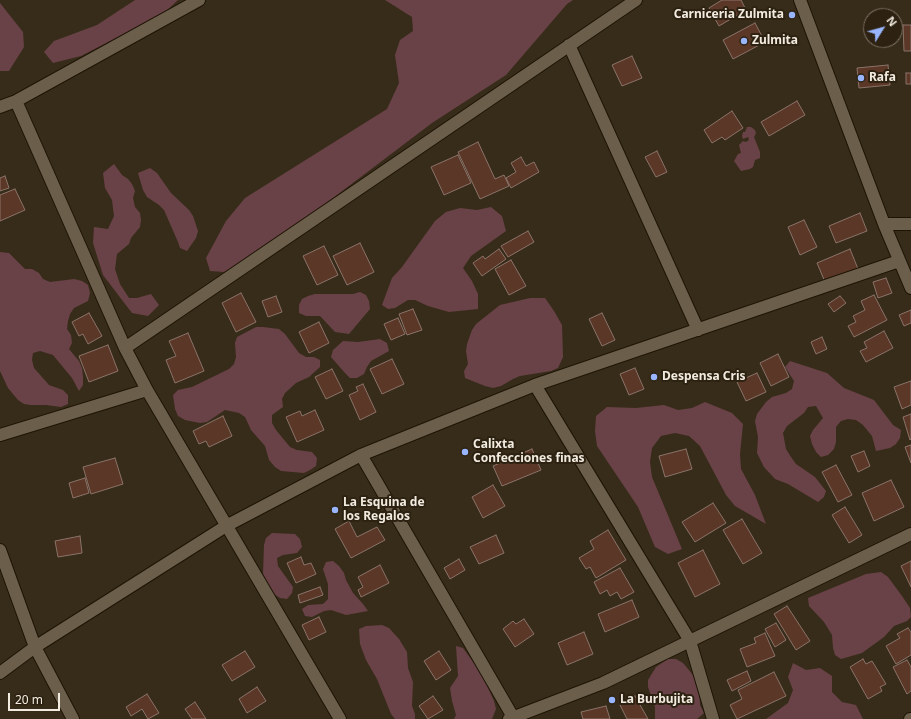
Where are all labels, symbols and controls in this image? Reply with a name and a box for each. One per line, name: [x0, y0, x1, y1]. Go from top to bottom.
place label: Carniceria Zulmita: [674, 8, 784, 22]
north arrow: [863, 8, 903, 48]
marker: Carniceria Zulmita: [787, 10, 797, 20]
text: N: [883, 13, 901, 29]
place label: Zulmita: [752, 34, 798, 48]
marker: Zulmita: [739, 36, 749, 46]
place label: Rafa: [869, 71, 896, 85]
marker: Rafa: [856, 73, 866, 83]
place label: Despensa Cris: [662, 370, 746, 384]
marker: Despensa Cris: [649, 372, 659, 382]
place label: Calixta Confecciones finas: [473, 438, 585, 466]
marker: Calixta Confecciones finas: [460, 447, 470, 457]
place label: La Esquina de los Regalos: [343, 496, 425, 524]
marker: La Esquina de los Regalos: [330, 505, 340, 515]
scale bar: [10, 685, 62, 711]
text: 20 m: [15, 691, 43, 708]
place label: La Burbujita: [620, 693, 693, 707]
marker: La Burbujita: [607, 695, 617, 705]

